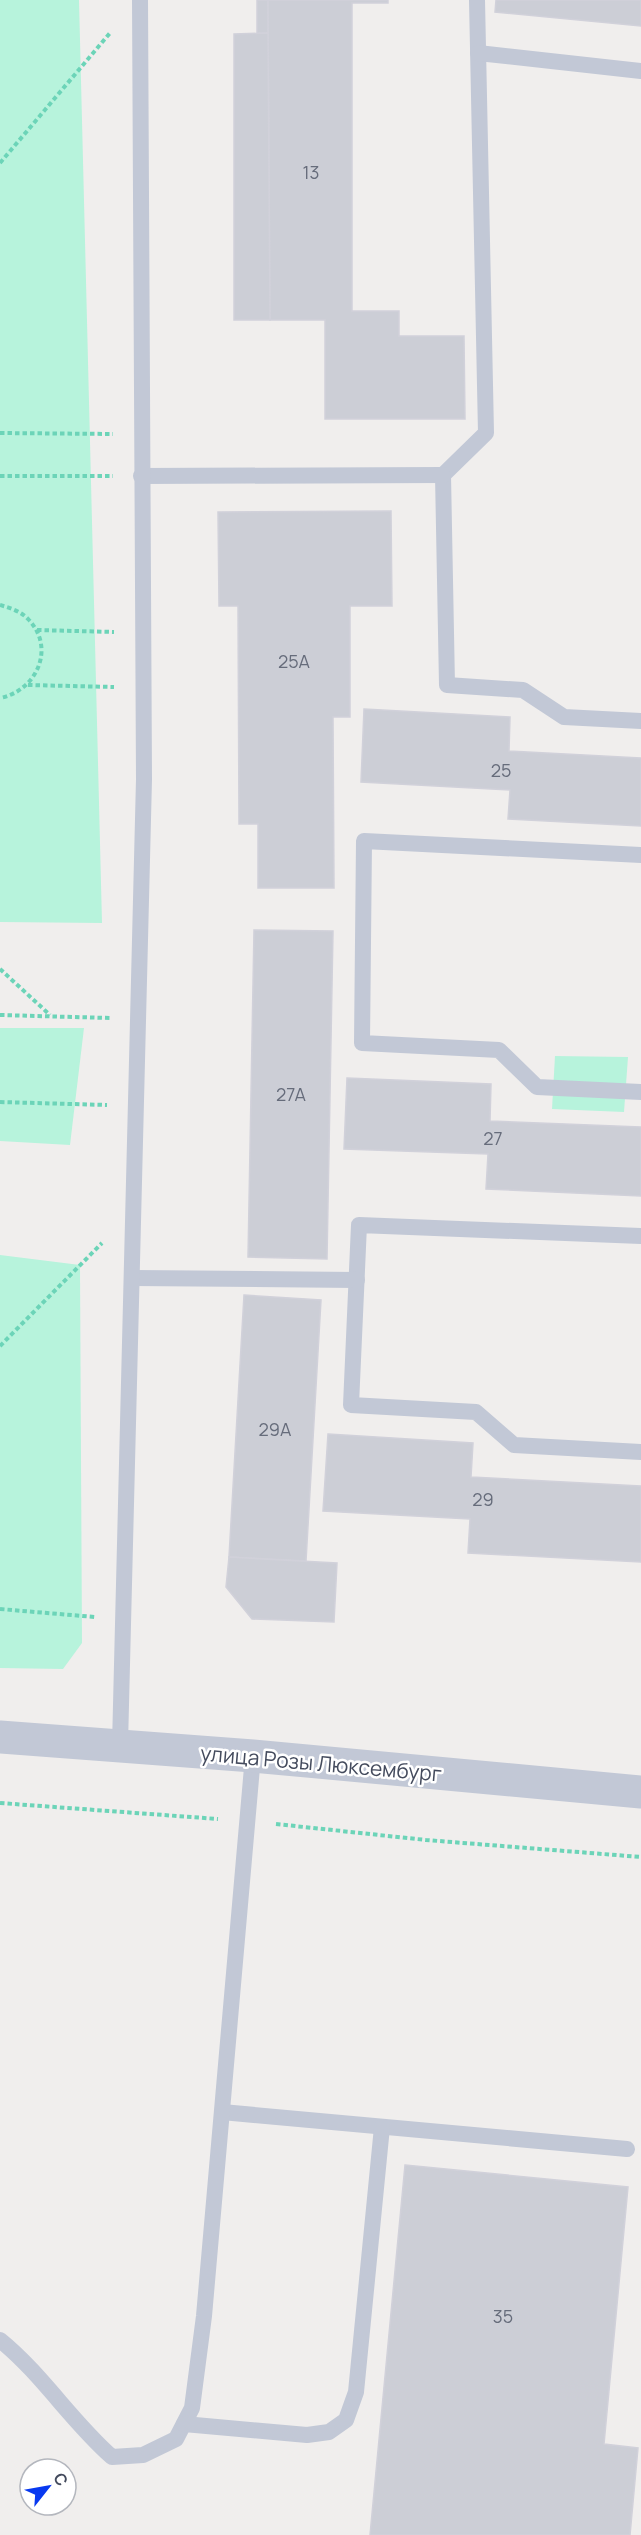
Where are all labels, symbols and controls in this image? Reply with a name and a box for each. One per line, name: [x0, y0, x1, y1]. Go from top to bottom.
house number: 13: [303, 160, 319, 184]
house number: 25А: [278, 649, 311, 673]
house number: 25: [491, 758, 511, 782]
house number: 27А: [276, 1082, 307, 1106]
house number: 27: [483, 1126, 503, 1150]
house number: 29А: [259, 1417, 292, 1441]
house number: 29: [472, 1487, 494, 1511]
street label: улица Розы Люксембург: [199, 1739, 443, 1788]
house number: 35: [493, 2304, 513, 2328]
north arrow: [18, 2457, 78, 2517]
text: С: [48, 2469, 73, 2490]

